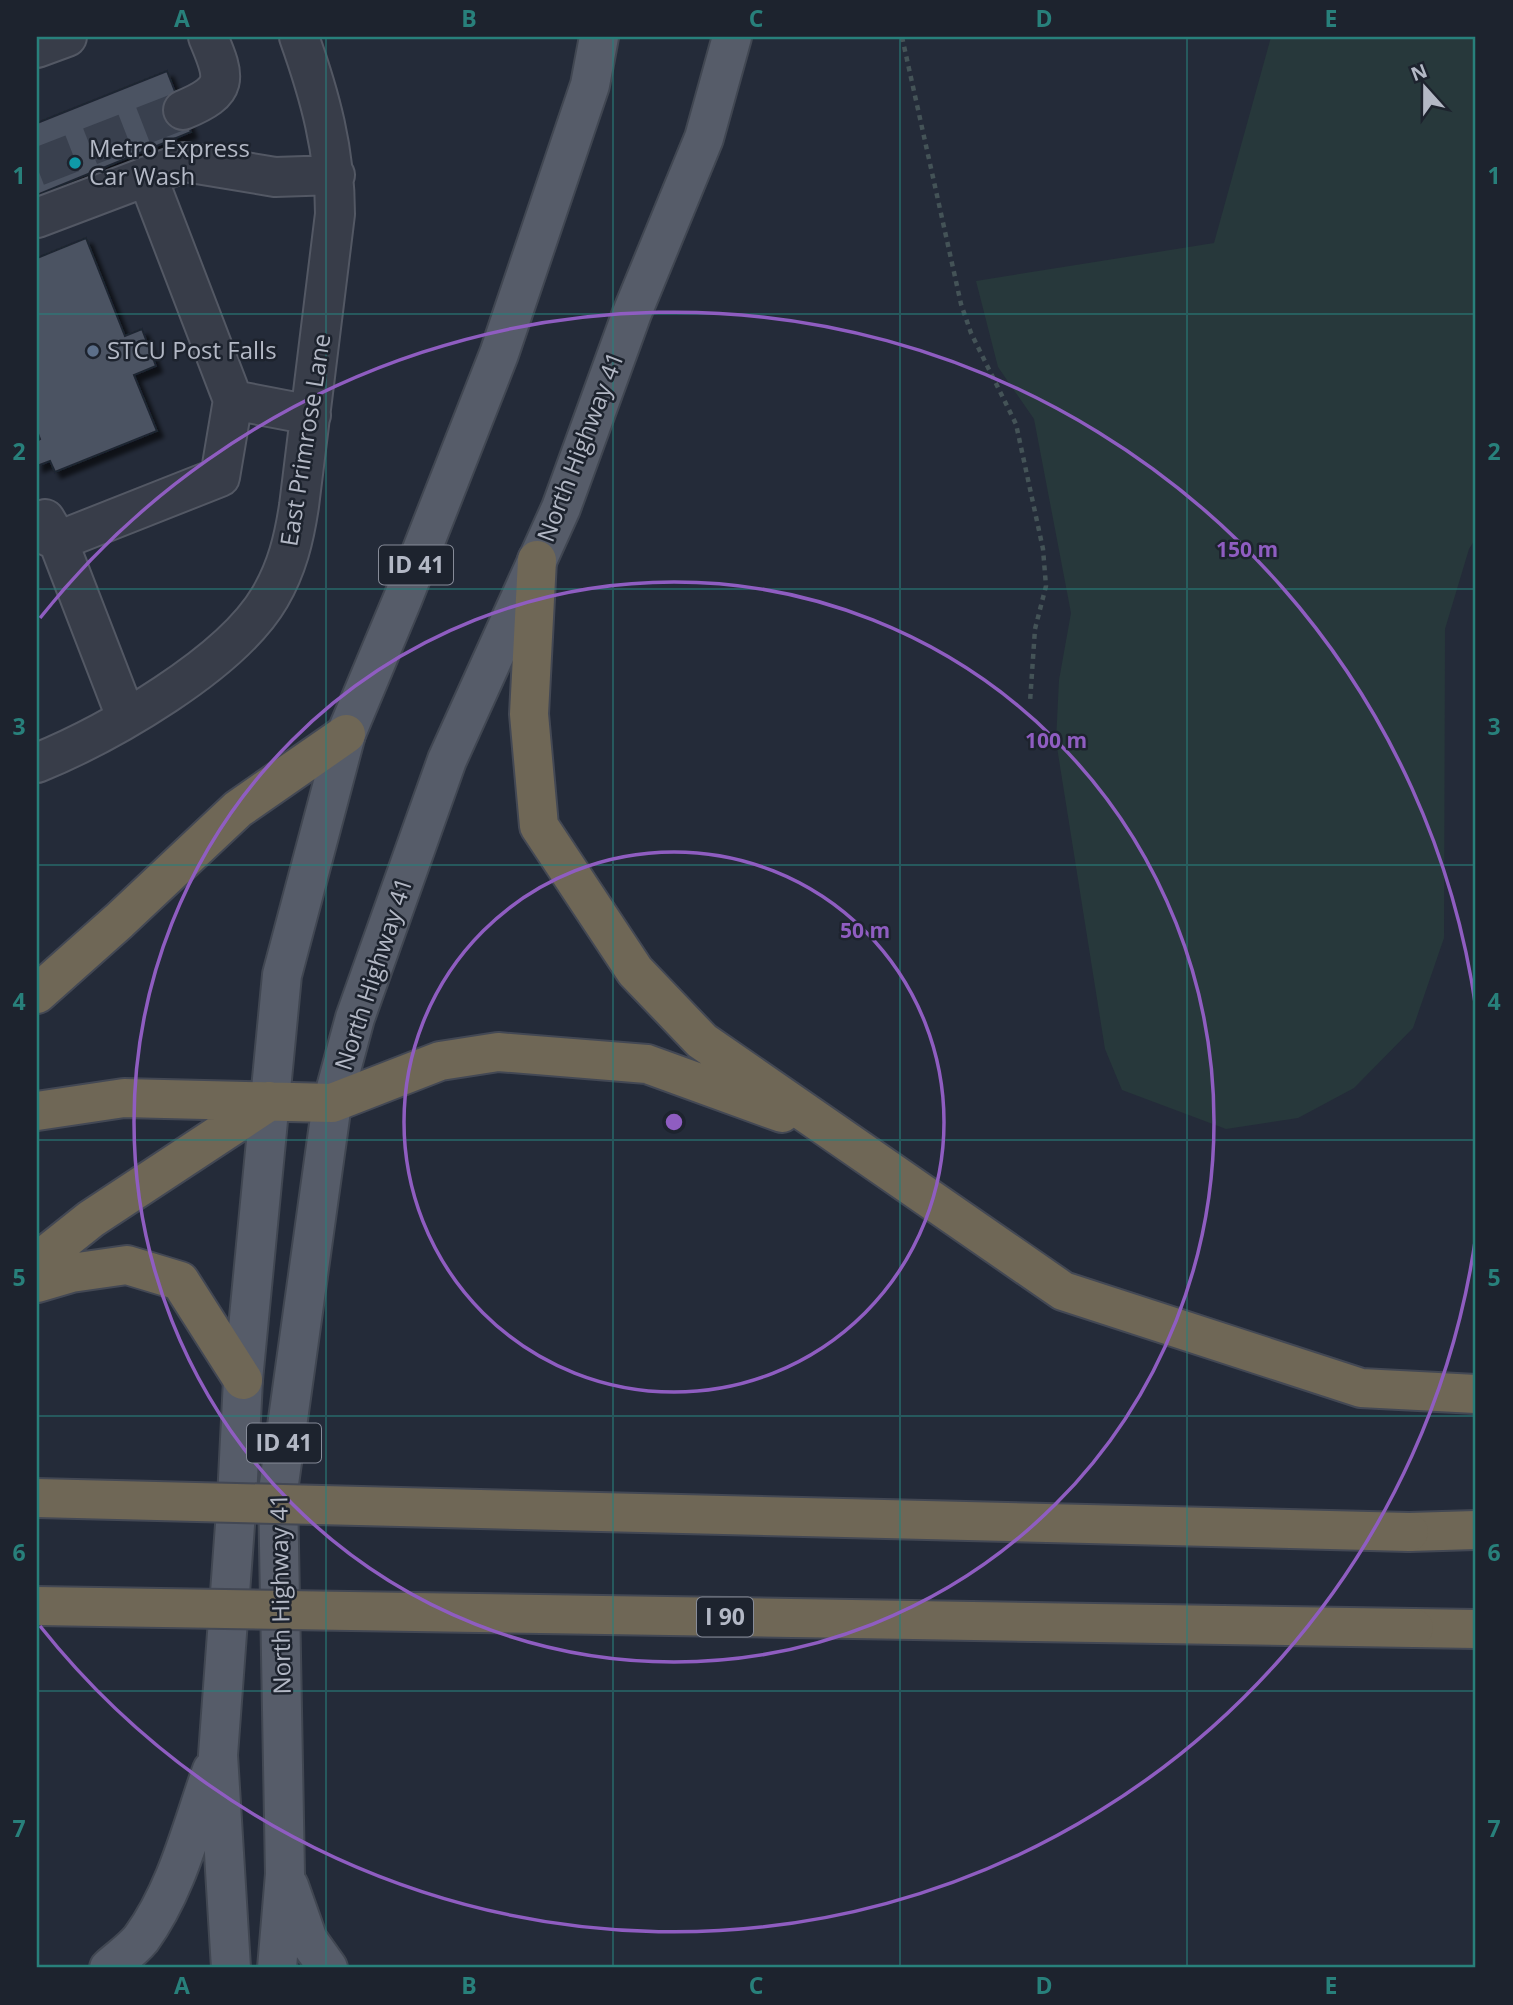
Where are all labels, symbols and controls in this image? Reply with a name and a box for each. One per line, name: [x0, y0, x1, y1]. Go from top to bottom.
text: A: [174, 2, 190, 34]
text: B: [461, 2, 477, 34]
text: C: [749, 2, 763, 34]
text: D: [1035, 2, 1053, 34]
text: E: [1325, 2, 1337, 34]
north arrow: [1390, 52, 1460, 122]
text: N: [1407, 57, 1431, 87]
place label: Metro Express Car Wash: [89, 131, 250, 192]
marker: Metro Express Car Wash: [67, 155, 83, 171]
text: 1: [12, 159, 26, 191]
text: 1: [1487, 159, 1501, 191]
street label: East Primrose Lane: [271, 331, 338, 548]
place label: STCU Post Falls: [107, 333, 277, 366]
marker: STCU Post Falls: [85, 343, 101, 359]
street label: North Highway 41: [528, 347, 631, 546]
text: 2: [12, 435, 26, 467]
text: 2: [1487, 435, 1501, 467]
text: 150 m: [1216, 535, 1278, 563]
road number: ID 41: [379, 545, 453, 584]
text: 3: [12, 710, 26, 742]
text: 3: [1487, 710, 1501, 742]
text: 100 m: [1025, 726, 1087, 754]
street label: North Highway 41: [326, 873, 419, 1074]
text: 50 m: [840, 916, 890, 944]
text: 4: [12, 985, 26, 1017]
text: 4: [1487, 985, 1501, 1017]
centre of rings: [662, 1110, 686, 1134]
text: 5: [12, 1261, 26, 1293]
text: 5: [1487, 1261, 1501, 1293]
road number: ID 41: [247, 1424, 321, 1462]
street label: North Highway 41: [261, 1493, 298, 1695]
text: 6: [12, 1536, 26, 1568]
text: 6: [1487, 1536, 1501, 1568]
road number: I 90: [697, 1598, 753, 1636]
text: 7: [12, 1812, 26, 1844]
text: 7: [1487, 1812, 1501, 1844]
text: A: [174, 1969, 190, 2001]
text: B: [461, 1969, 477, 2001]
text: C: [749, 1969, 763, 2001]
text: D: [1035, 1969, 1053, 2001]
text: E: [1325, 1969, 1337, 2001]

